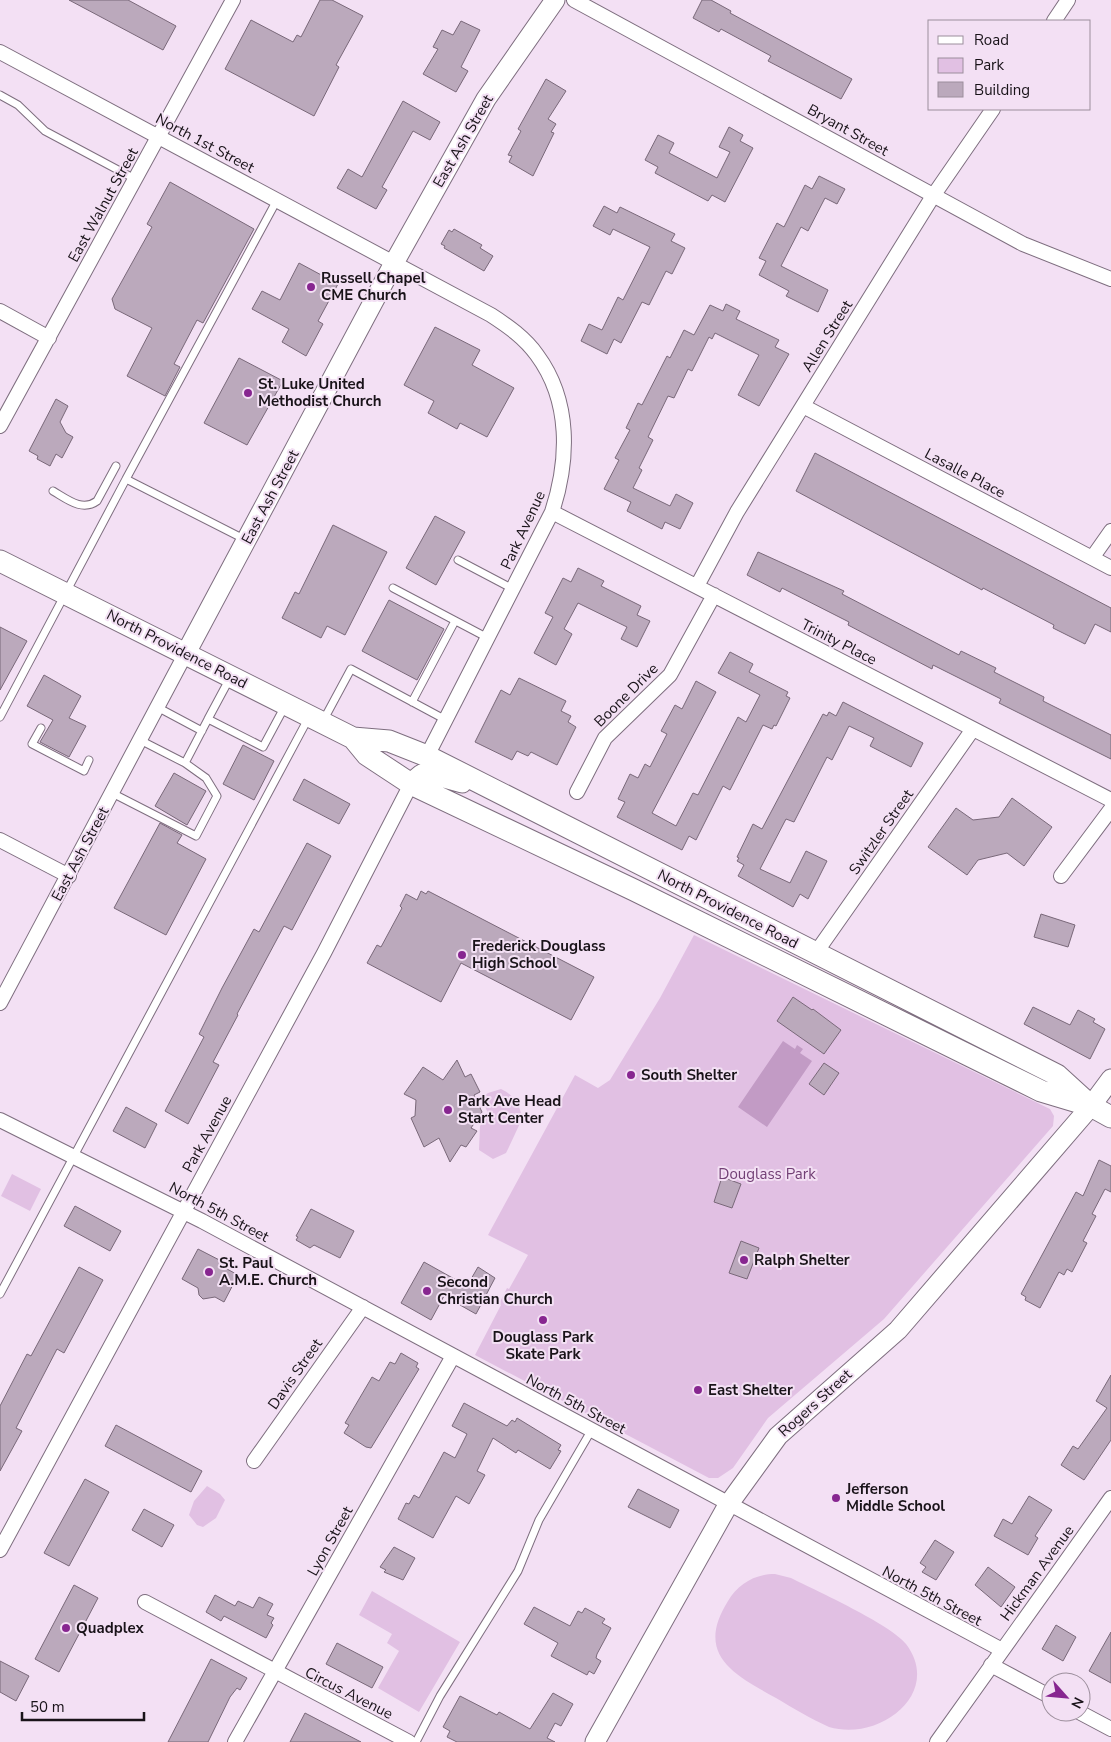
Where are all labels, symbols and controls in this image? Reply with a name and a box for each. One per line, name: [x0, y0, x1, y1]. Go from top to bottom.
legend: [928, 20, 1091, 110]
text: Road: [974, 30, 1009, 50]
text: Park: [974, 55, 1004, 75]
text: Building: [974, 80, 1030, 100]
street label: East Ash Street: [428, 90, 498, 191]
street label: Bryant Street: [804, 99, 893, 161]
street label: North 1st Street: [152, 109, 258, 178]
street label: East Walnut Street: [63, 144, 143, 266]
place label: Russell Chapel CME Church: [321, 268, 426, 305]
marker: Russell Chapel CME Church: [305, 281, 317, 293]
street label: Allen Street: [797, 296, 857, 376]
place label: St. Luke United Methodist Church: [258, 374, 381, 411]
marker: St. Luke United Methodist Church: [242, 387, 254, 399]
street label: Lasalle Place: [921, 443, 1009, 503]
street label: East Ash Street: [237, 446, 304, 548]
street label: Park Avenue: [496, 487, 550, 573]
street label: North Providence Road: [103, 605, 251, 693]
street label: Trinity Place: [798, 614, 880, 670]
street label: Boone Drive: [590, 659, 662, 731]
street label: Switzler Street: [844, 785, 918, 879]
street label: East Ash Street: [47, 803, 114, 905]
street label: North Providence Road: [654, 865, 802, 953]
place label: Frederick Douglass High School: [472, 936, 606, 973]
marker: Frederick Douglass High School: [456, 949, 468, 961]
place label: South Shelter: [641, 1065, 737, 1085]
marker: South Shelter: [625, 1069, 637, 1081]
place label: Park Ave Head Start Center: [458, 1091, 561, 1128]
street label: Park Avenue: [178, 1092, 236, 1176]
marker: Park Ave Head Start Center: [442, 1104, 454, 1116]
park label: Douglass Park: [718, 1164, 816, 1184]
street label: North 5th Street: [166, 1177, 273, 1247]
place label: Ralph Shelter: [754, 1250, 850, 1270]
place label: St. Paul A.M.E. Church: [219, 1253, 317, 1290]
marker: Ralph Shelter: [738, 1254, 750, 1266]
marker: St. Paul A.M.E. Church: [203, 1266, 215, 1278]
place label: Second Christian Church: [437, 1272, 553, 1309]
marker: Second Christian Church: [421, 1285, 433, 1297]
marker: Douglass Park Skate Park: [537, 1314, 549, 1326]
place label: Douglass Park Skate Park: [492, 1327, 594, 1364]
street label: Davis Street: [263, 1334, 327, 1413]
street label: Rogers Street: [774, 1364, 857, 1441]
street label: North 5th Street: [523, 1369, 630, 1439]
place label: East Shelter: [708, 1380, 793, 1400]
marker: East Shelter: [692, 1384, 704, 1396]
place label: Jefferson Middle School: [845, 1479, 945, 1516]
marker: Jefferson Middle School: [830, 1492, 842, 1504]
street label: Lyon Street: [303, 1502, 358, 1579]
street label: Hickman Avenue: [996, 1521, 1078, 1625]
street label: North 5th Street: [879, 1561, 986, 1631]
place label: Quadplex: [76, 1618, 144, 1638]
marker: Quadplex: [60, 1622, 72, 1634]
street label: Circus Avenue: [302, 1662, 396, 1724]
north arrow: [1041, 1672, 1091, 1722]
scale bar: [22, 1690, 145, 1722]
text: N: [1066, 1694, 1088, 1712]
text: 50 m: [30, 1697, 65, 1717]

